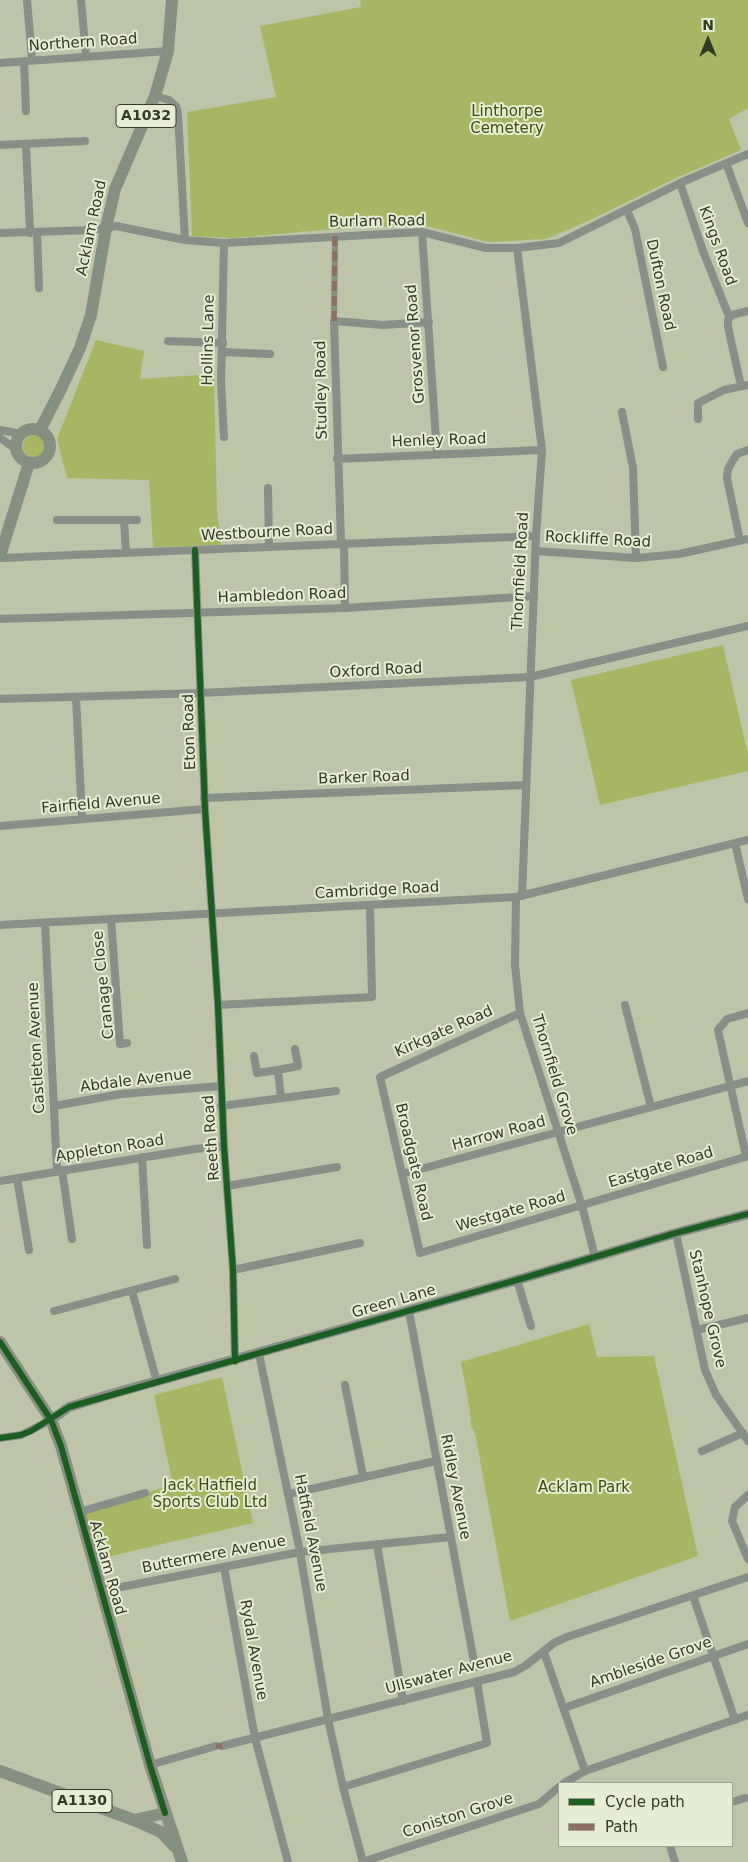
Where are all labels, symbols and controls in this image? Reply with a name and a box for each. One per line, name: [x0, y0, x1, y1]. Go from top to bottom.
north arrow: [683, 15, 733, 65]
text: N: [702, 17, 714, 33]
street label: Northern Road: [28, 30, 138, 56]
park label: Linthorpe Cemetery: [470, 103, 544, 138]
road number: A1032: [116, 104, 176, 128]
street label: Acklam Road: [73, 179, 111, 277]
street label: Kings Road: [694, 204, 740, 288]
street label: Burlam Road: [329, 212, 425, 232]
street label: Dufton Road: [642, 238, 678, 332]
street label: Grosvenor Road: [403, 284, 429, 404]
street label: Hollins Lane: [199, 294, 219, 386]
street label: Studley Road: [312, 340, 332, 440]
street label: Henley Road: [391, 430, 487, 452]
street label: Thornfield Road: [509, 512, 533, 630]
street label: Westbourne Road: [201, 521, 333, 545]
street label: Rockliffe Road: [545, 528, 651, 552]
street label: Hambledon Road: [217, 585, 347, 607]
street label: Oxford Road: [329, 660, 423, 682]
street label: Eton Road: [180, 693, 200, 771]
street label: Barker Road: [318, 767, 410, 789]
street label: Fairfield Avenue: [41, 790, 161, 818]
street label: Cambridge Road: [314, 879, 440, 903]
street label: Cranage Close: [89, 930, 119, 1040]
street label: Castleton Avenue: [25, 982, 49, 1114]
street label: Kirkgate Road: [392, 1002, 496, 1062]
street label: Thornfield Grove: [527, 1013, 581, 1137]
street label: Abdale Avenue: [79, 1065, 193, 1097]
street label: Reeth Road: [200, 1094, 224, 1182]
street label: Broadgate Road: [391, 1101, 435, 1223]
street label: Harrow Road: [450, 1113, 548, 1155]
street label: Appleton Road: [54, 1132, 166, 1166]
street label: Eastgate Road: [606, 1144, 716, 1192]
street label: Westgate Road: [454, 1188, 568, 1236]
street label: Stanhope Grove: [685, 1248, 729, 1370]
street label: Green Lane: [350, 1281, 438, 1323]
street label: Ridley Avenue: [436, 1433, 474, 1541]
street label: Hatfield Avenue: [290, 1473, 330, 1593]
park label: Jack Hatfield Sports Club Ltd: [152, 1477, 268, 1512]
park label: Acklam Park: [538, 1479, 630, 1497]
street label: Acklam Road: [85, 1519, 129, 1617]
street label: Buttermere Avenue: [141, 1532, 287, 1578]
street label: Rydal Avenue: [235, 1598, 271, 1702]
street label: Ambleside Grove: [588, 1634, 714, 1692]
street label: Ullswater Avenue: [384, 1647, 514, 1699]
legend: [558, 1782, 733, 1847]
road number: A1130: [52, 1790, 112, 1812]
street label: Coniston Grove: [400, 1790, 516, 1842]
text: Cycle path: [605, 1793, 685, 1811]
text: Path: [605, 1818, 638, 1836]

